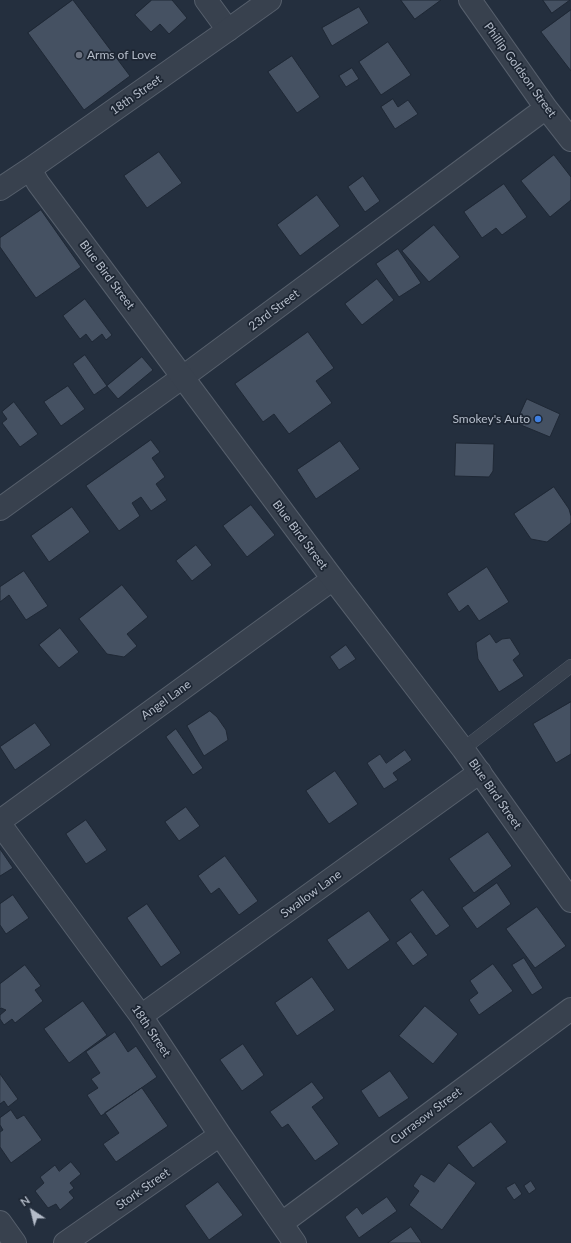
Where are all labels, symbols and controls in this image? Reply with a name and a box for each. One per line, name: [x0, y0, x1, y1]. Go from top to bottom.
street label: Phillip Goldson Street: [481, 20, 559, 120]
place label: Arms of Love: [87, 48, 156, 62]
marker: Arms of Love: [74, 50, 84, 60]
street label: 18th Street: [107, 72, 165, 118]
street label: Blue Bird Street: [76, 238, 138, 312]
street label: 23rd Street: [246, 286, 302, 334]
place label: Smokey's Auto: [452, 412, 530, 426]
marker: Smokey's Auto: [533, 414, 543, 424]
street label: Blue Bird Street: [269, 498, 331, 572]
street label: Angel Lane: [138, 677, 194, 723]
street label: Blue Bird Street: [465, 756, 525, 832]
street label: Swallow Lane: [278, 867, 344, 921]
street label: 18th Street: [128, 1002, 174, 1060]
street label: Currasow Street: [388, 1085, 464, 1147]
street label: Stork Street: [113, 1165, 173, 1213]
north arrow: [12, 1191, 52, 1231]
text: N: [18, 1193, 32, 1209]

